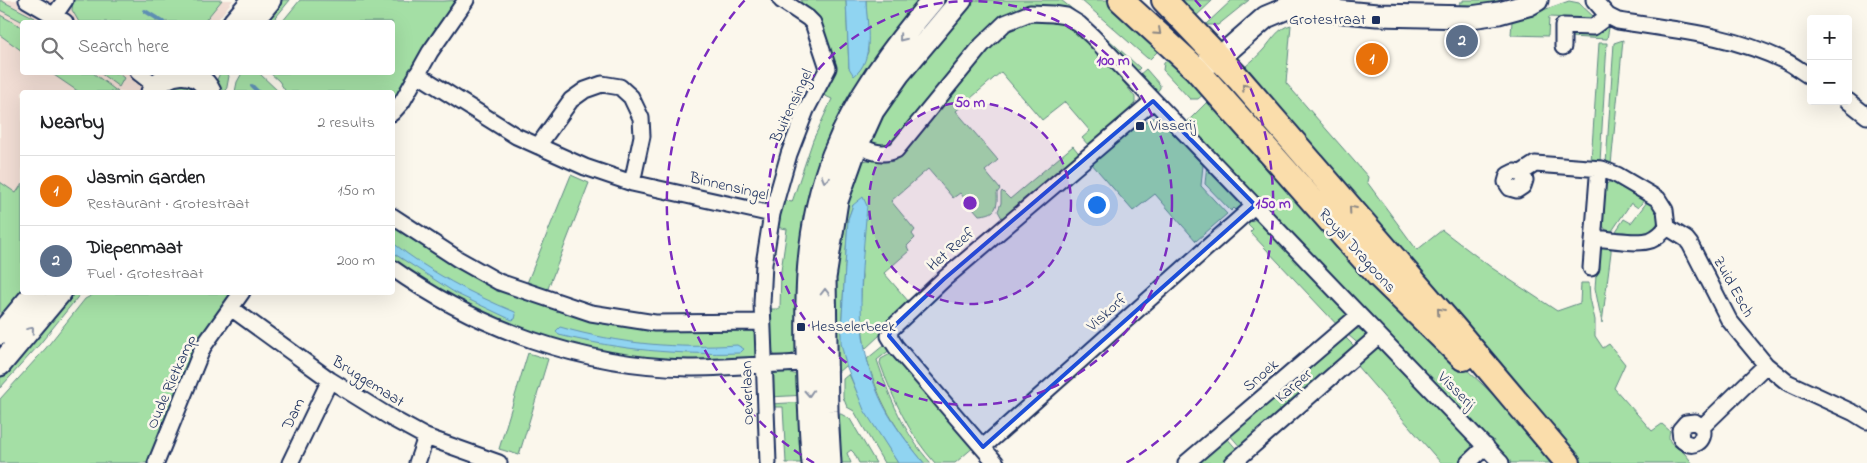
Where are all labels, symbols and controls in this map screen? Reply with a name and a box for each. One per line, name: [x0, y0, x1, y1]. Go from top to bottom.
place label: Grotestraat: [1289, 8, 1367, 32]
marker: Grotestraat: [1370, 14, 1382, 26]
map controls: [1807, 15, 1852, 105]
button: +: [1807, 15, 1852, 60]
search box: [20, 20, 395, 75]
pin: 2: [1446, 22, 1478, 60]
one-way arrow: [1152, 27, 1161, 36]
one-way arrow: [898, 32, 907, 41]
icon: search: [38, 34, 66, 62]
text: Search here: [78, 34, 169, 61]
pin: 1: [1356, 40, 1388, 78]
text: 100 m: [1096, 50, 1130, 72]
button: −: [1807, 60, 1852, 105]
street label: Buitensingel: [764, 65, 820, 148]
one-way arrow: [1242, 83, 1251, 92]
text: 50 m: [955, 92, 986, 114]
text: Nearby: [40, 108, 104, 138]
text: 2 results: [317, 111, 375, 135]
place label: Visserij: [1149, 114, 1196, 138]
marker: Visserij: [1134, 120, 1146, 132]
text: Jasmin Garden: [87, 165, 205, 192]
street label: Binnensingel: [686, 166, 771, 208]
one-way arrow: [820, 175, 830, 183]
text: 1: [53, 179, 59, 203]
text: 150 m: [337, 179, 375, 203]
text: Restaurant · Grotestraat: [87, 192, 250, 216]
your location: [1084, 192, 1110, 218]
text: 150 m: [1255, 193, 1291, 215]
centre of rings: [961, 194, 979, 212]
street label: Royal Dragoons: [1312, 203, 1402, 299]
one-way arrow: [1348, 206, 1357, 215]
street label: Het Reef: [922, 222, 981, 278]
text: Diepenmaat: [87, 235, 183, 262]
text: 2: [52, 249, 60, 273]
text: 200 m: [337, 249, 375, 273]
street label: Zuid Esch: [1706, 252, 1760, 322]
text: Fuel · Grotestraat: [87, 262, 204, 286]
one-way arrow: [820, 288, 830, 296]
street label: Viskorf: [1081, 288, 1133, 338]
one-way arrow: [1437, 308, 1446, 317]
place label: Hesselerbeek: [811, 315, 897, 339]
marker: Hesselerbeek: [795, 321, 807, 333]
one-way arrow: [26, 326, 35, 335]
street label: Oude Rietkamp: [141, 331, 204, 433]
street label: Bruggemaat: [326, 350, 409, 414]
street label: Snoek: [1238, 353, 1285, 398]
street label: Oeverlaan: [735, 360, 761, 426]
street label: Karper: [1270, 363, 1318, 409]
street label: Visserij: [1431, 366, 1481, 416]
one-way arrow: [803, 389, 814, 397]
street label: Dam: [276, 394, 312, 435]

